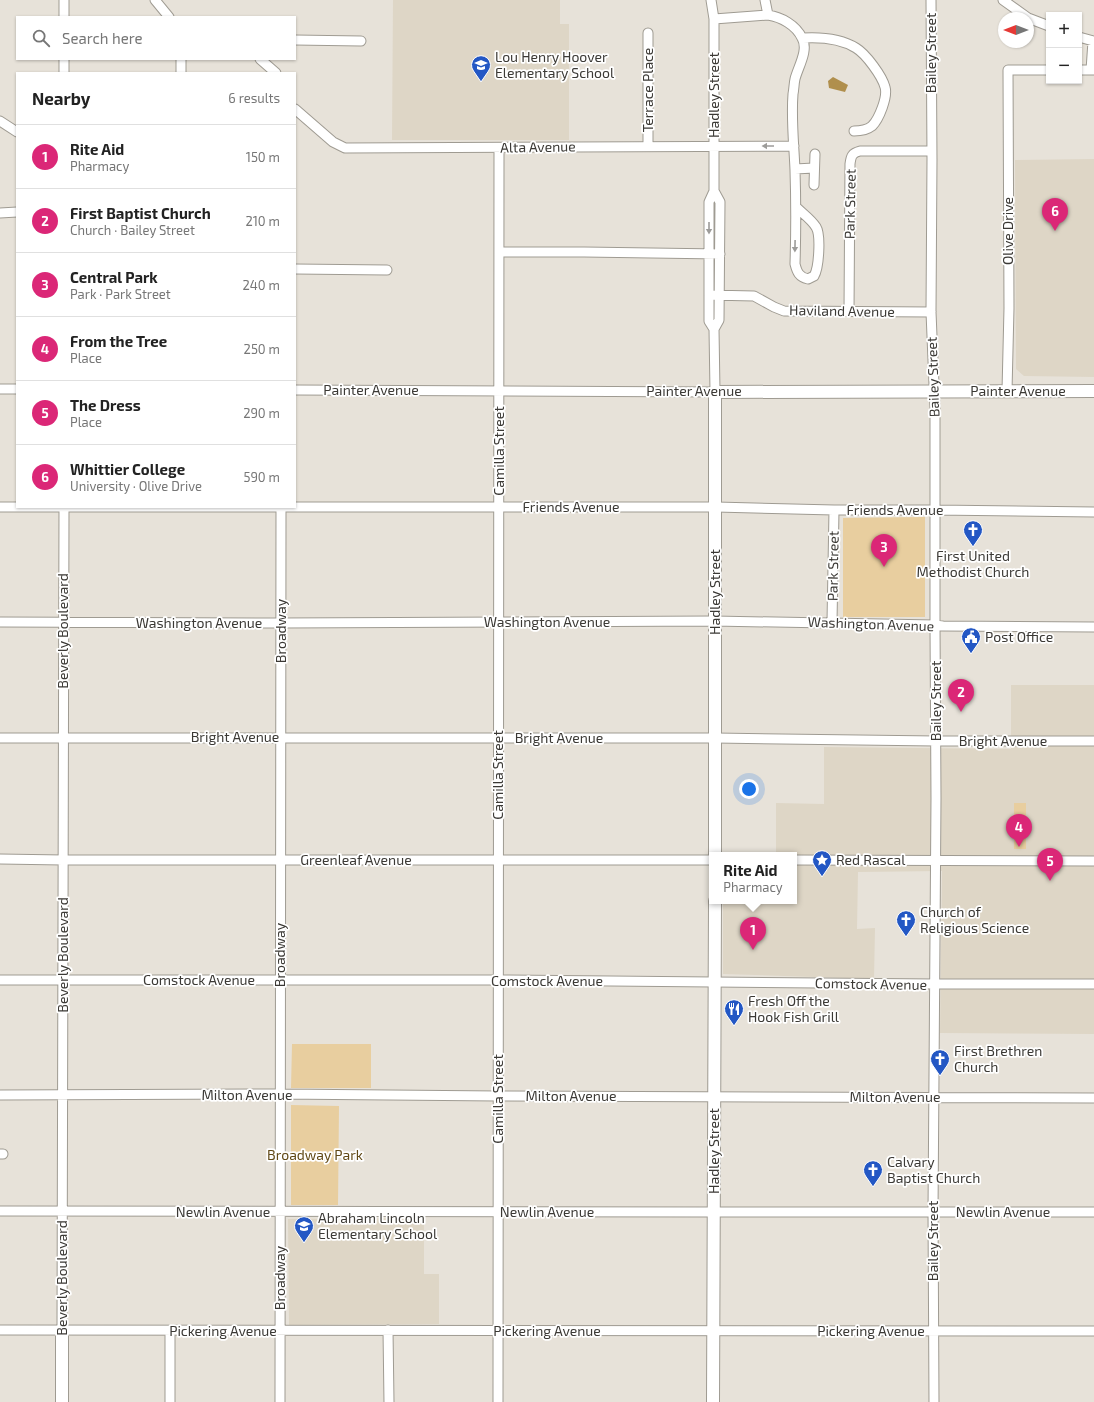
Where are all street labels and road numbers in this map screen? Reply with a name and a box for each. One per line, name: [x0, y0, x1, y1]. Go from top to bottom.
street label: Bailey Street: [922, 13, 939, 93]
street label: Terrace Place: [639, 48, 656, 132]
street label: Hadley Street: [705, 52, 722, 138]
street label: Alta Avenue: [500, 137, 576, 156]
street label: Park Street: [840, 169, 859, 239]
street label: Olive Drive: [999, 197, 1016, 265]
street label: Haviland Avenue: [789, 301, 895, 320]
street label: Bailey Street: [923, 336, 942, 418]
street label: Painter Avenue: [323, 381, 419, 398]
street label: Painter Avenue: [646, 382, 742, 399]
street label: Painter Avenue: [970, 382, 1066, 399]
street label: Camilla Street: [490, 406, 507, 496]
street label: Friends Avenue: [523, 498, 619, 515]
street label: Friends Avenue: [847, 501, 943, 518]
street label: Park Street: [823, 531, 842, 601]
street label: Hadley Street: [706, 549, 723, 635]
street label: Beverly Boulevard: [54, 573, 71, 689]
street label: Broadway: [272, 598, 289, 663]
street label: Washington Avenue: [484, 613, 610, 630]
street label: Washington Avenue: [807, 613, 935, 634]
street label: Washington Avenue: [136, 614, 262, 631]
street label: Bailey Street: [927, 661, 944, 741]
street label: Bright Avenue: [191, 728, 279, 745]
street label: Bright Avenue: [515, 729, 603, 746]
street label: Camilla Street: [489, 730, 506, 820]
street label: Bright Avenue: [959, 732, 1047, 749]
street label: Greenleaf Avenue: [300, 851, 412, 868]
street label: Beverly Boulevard: [54, 897, 71, 1013]
street label: Broadway: [271, 922, 288, 987]
street label: Comstock Avenue: [143, 971, 255, 988]
street label: Comstock Avenue: [491, 972, 603, 989]
street label: Comstock Avenue: [815, 974, 927, 993]
street label: Camilla Street: [489, 1054, 506, 1144]
street label: Milton Avenue: [202, 1086, 292, 1103]
street label: Milton Avenue: [526, 1087, 616, 1104]
street label: Milton Avenue: [850, 1088, 940, 1105]
street label: Hadley Street: [705, 1108, 722, 1194]
street label: Bailey Street: [924, 1201, 941, 1281]
street label: Newlin Avenue: [176, 1203, 270, 1220]
street label: Newlin Avenue: [500, 1203, 594, 1220]
street label: Newlin Avenue: [956, 1203, 1050, 1220]
street label: Beverly Boulevard: [53, 1220, 70, 1336]
street label: Broadway: [271, 1245, 288, 1310]
street label: Pickering Avenue: [169, 1322, 277, 1339]
street label: Pickering Avenue: [493, 1322, 601, 1339]
street label: Pickering Avenue: [817, 1322, 925, 1339]

